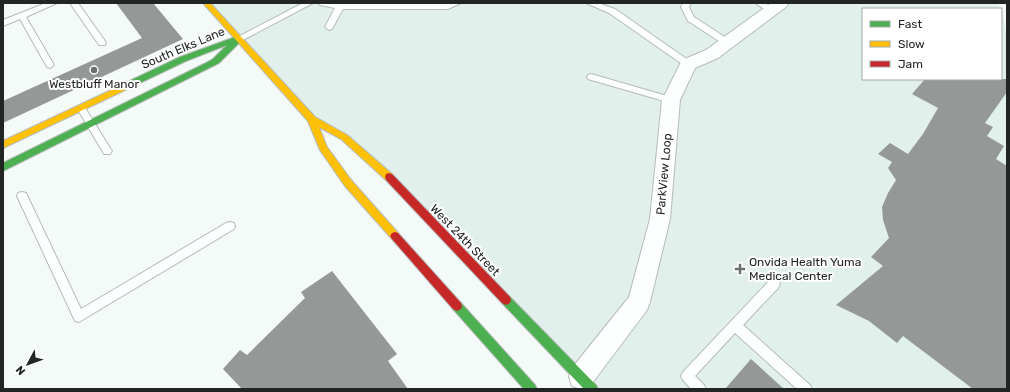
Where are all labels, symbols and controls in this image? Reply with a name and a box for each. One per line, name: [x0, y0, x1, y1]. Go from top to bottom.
legend: [862, 8, 1002, 80]
text: Fast: [898, 17, 922, 31]
street label: South Elks Lane: [139, 24, 227, 72]
text: Slow: [898, 37, 925, 51]
text: Jam: [898, 57, 923, 71]
marker: Westbluff Manor: [89, 65, 99, 75]
place label: Westbluff Manor: [49, 77, 139, 91]
street label: ParkView Loop: [653, 133, 675, 215]
street label: West 24th Street: [427, 201, 503, 279]
place label: Onvida Health Yuma Medical Center: [749, 255, 861, 283]
marker: Onvida Health Yuma Medical Center: [734, 263, 746, 275]
north arrow: [8, 344, 48, 384]
text: N: [13, 363, 28, 377]

